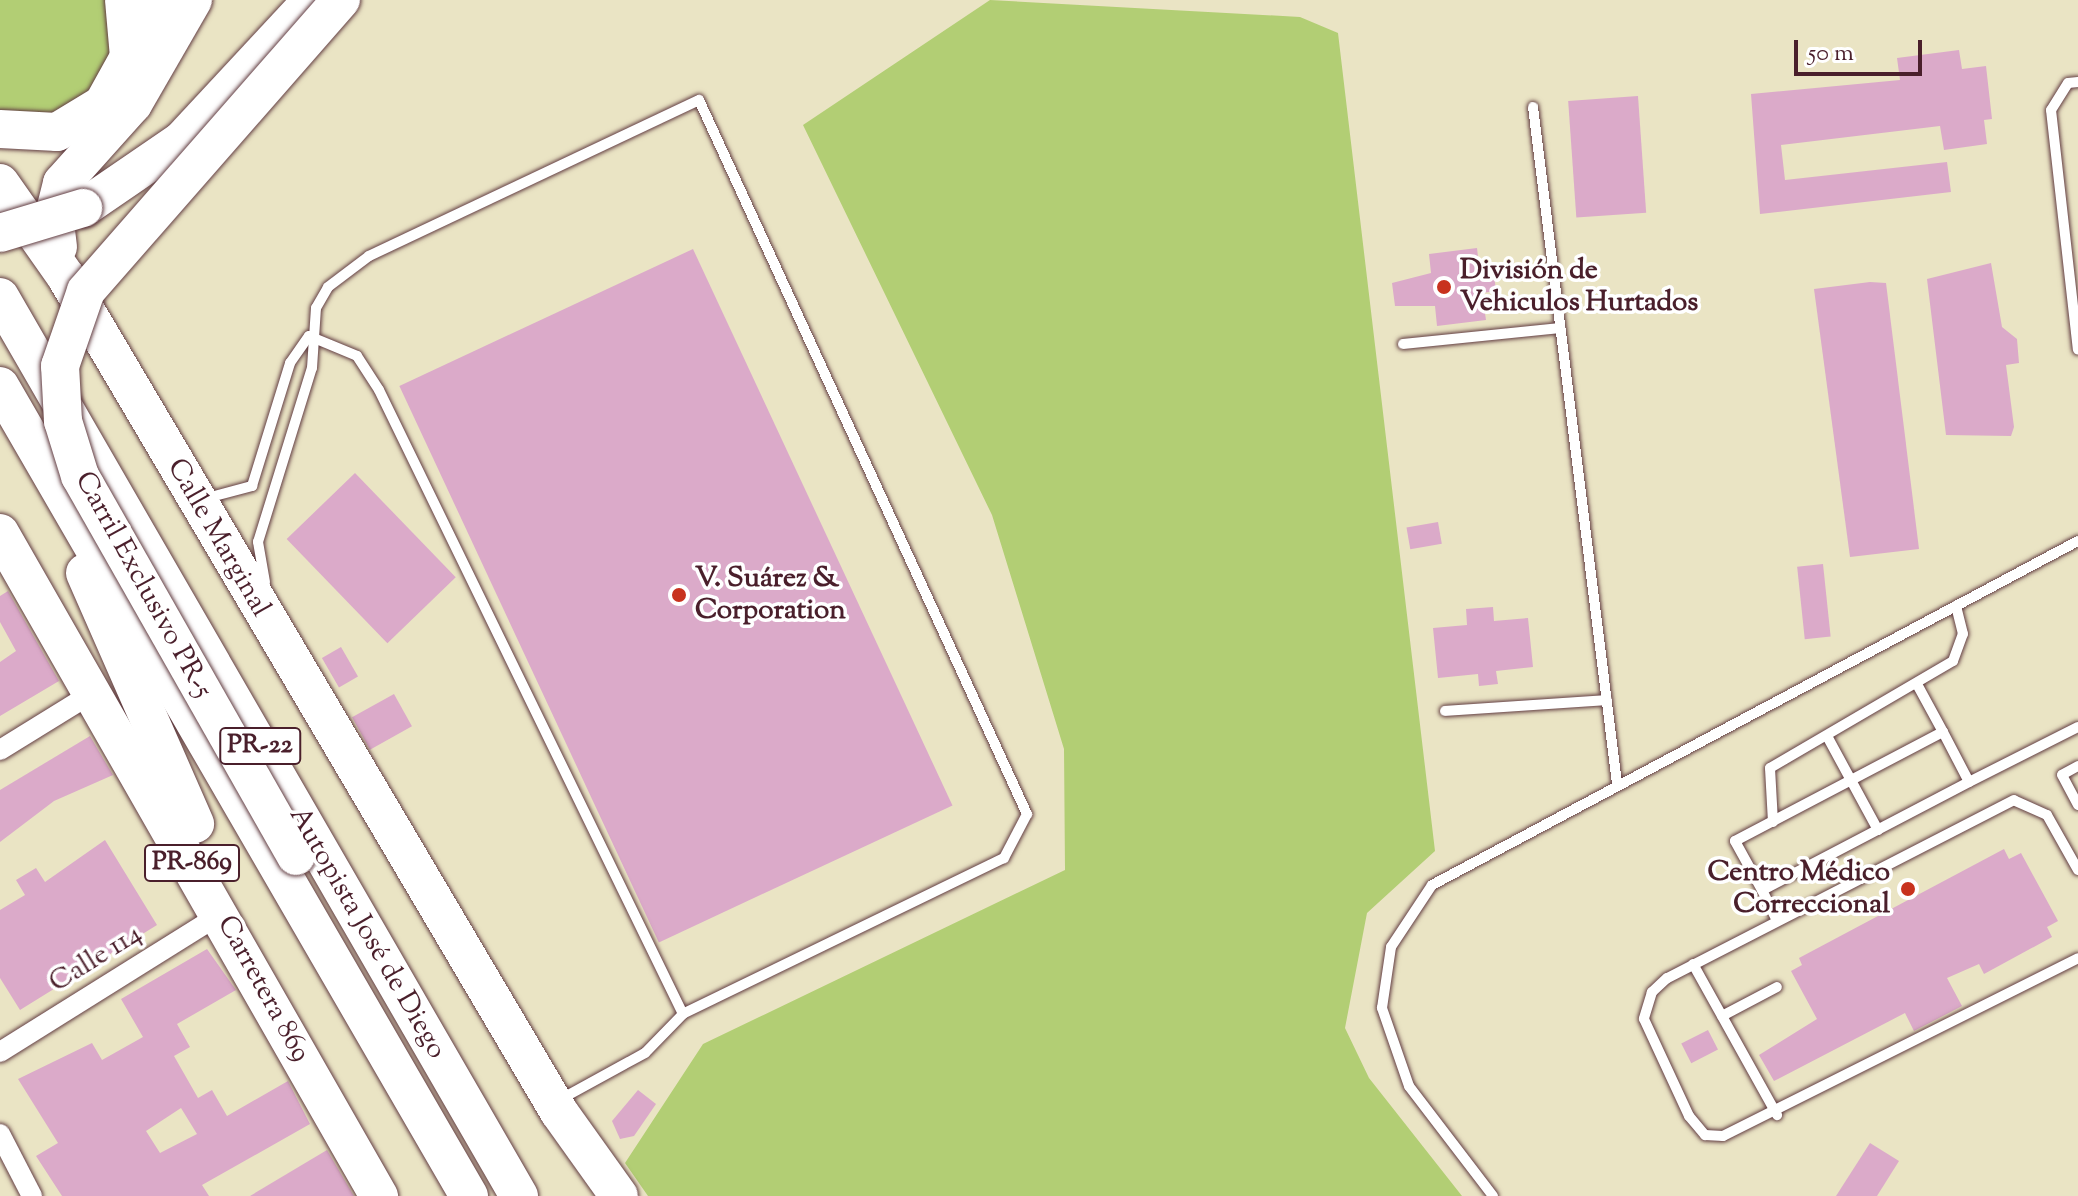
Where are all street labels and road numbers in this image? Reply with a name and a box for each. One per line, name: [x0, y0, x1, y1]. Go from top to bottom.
street label: Calle Marginal: [159, 453, 277, 623]
street label: Carril Exclusivo PR-5: [67, 466, 219, 704]
road number: PR-22: [218, 724, 302, 768]
street label: Autopista José de Diego: [281, 801, 453, 1065]
road number: PR-869: [144, 841, 240, 885]
street label: Carretera 869: [209, 910, 317, 1068]
street label: Calle 114: [44, 918, 148, 1000]

